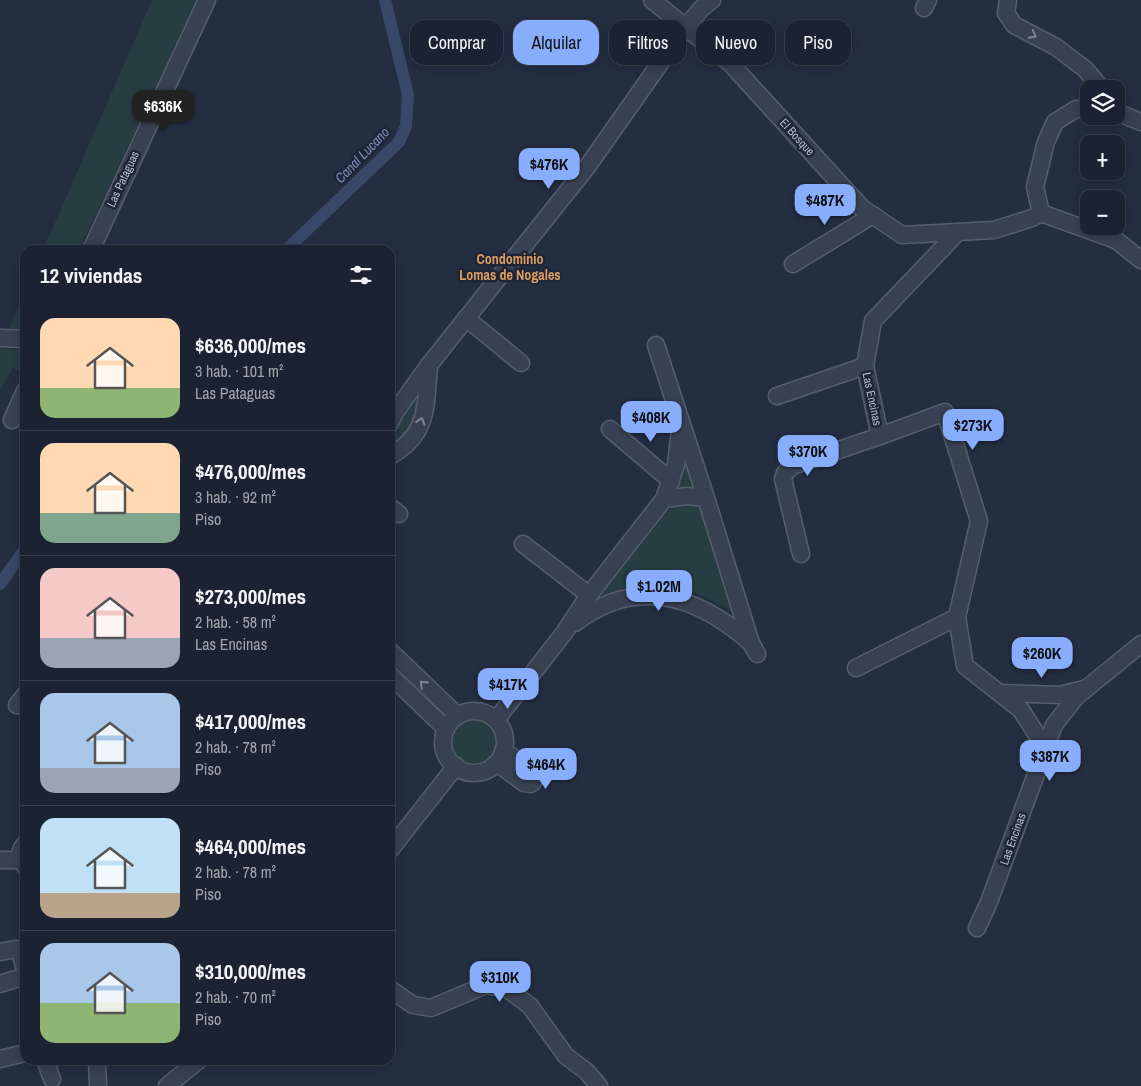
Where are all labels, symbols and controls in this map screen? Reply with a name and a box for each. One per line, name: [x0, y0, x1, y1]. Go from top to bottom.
chip: Comprar: [410, 20, 503, 65]
chip: Alquilar: [513, 20, 599, 65]
chip: Filtros: [609, 20, 686, 65]
chip: Nuevo: [696, 20, 775, 65]
chip: Piso: [785, 20, 851, 65]
one-way arrow: [1028, 29, 1037, 39]
map controls: [1080, 80, 1125, 235]
button: layers: [1080, 80, 1125, 125]
pin: $636K: [128, 90, 198, 132]
text: $636K: [144, 95, 182, 117]
street label: El Bosque: [776, 115, 818, 159]
water label: Canal Lucano: [331, 123, 393, 187]
button: +: [1080, 135, 1125, 180]
street label: Las Pataguas: [103, 148, 143, 210]
pin: $476K: [514, 148, 584, 190]
text: $476K: [530, 153, 568, 175]
pin: $487K: [790, 184, 860, 226]
text: $487K: [806, 189, 844, 211]
button: −: [1080, 190, 1125, 235]
district label: Condominio Lomas de Nogales: [459, 250, 561, 284]
text: 12 viviendas: [40, 261, 142, 290]
icon: filters: [347, 261, 375, 289]
text: $636,000/mes: [195, 331, 306, 360]
icon: home: [80, 338, 140, 398]
text: 3 hab. · 101 m²: [195, 360, 283, 382]
street label: Las Encinas: [859, 371, 885, 427]
text: Las Pataguas: [195, 382, 275, 404]
pin: $408K: [616, 400, 686, 443]
text: $408K: [632, 406, 670, 428]
pin: $273K: [938, 408, 1008, 451]
text: $273K: [954, 414, 992, 436]
one-way arrow: [416, 417, 426, 426]
pin: $370K: [773, 434, 843, 477]
text: $370K: [789, 440, 827, 462]
text: $476,000/mes: [195, 457, 306, 486]
icon: home: [80, 463, 140, 523]
text: 3 hab. · 92 m²: [195, 486, 276, 508]
text: Piso: [195, 508, 221, 530]
pin: $1.02M: [618, 570, 700, 612]
text: $1.02M: [637, 575, 681, 597]
text: $273,000/mes: [195, 582, 306, 611]
icon: home: [80, 588, 140, 648]
text: 2 hab. · 58 m²: [195, 611, 276, 633]
text: Las Encinas: [195, 633, 267, 655]
pin: $260K: [1007, 636, 1077, 679]
text: $260K: [1023, 642, 1061, 664]
pin: $417K: [473, 668, 543, 710]
text: $417K: [489, 673, 527, 695]
one-way arrow: [420, 681, 429, 690]
text: $417,000/mes: [195, 707, 306, 736]
icon: home: [80, 713, 140, 773]
text: 2 hab. · 78 m²: [195, 736, 276, 758]
pin: $387K: [1015, 740, 1085, 782]
text: $387K: [1031, 745, 1069, 767]
pin: $464K: [511, 748, 581, 790]
text: $464K: [527, 753, 565, 775]
text: Piso: [195, 758, 221, 780]
street label: Las Encinas: [996, 811, 1030, 867]
text: $464,000/mes: [195, 832, 306, 861]
icon: home: [80, 838, 140, 898]
text: 2 hab. · 78 m²: [195, 861, 276, 883]
text: Piso: [195, 883, 221, 905]
text: $310,000/mes: [195, 957, 306, 986]
pin: $310K: [465, 960, 535, 1003]
icon: home: [80, 963, 140, 1023]
text: $310K: [481, 966, 519, 988]
text: 2 hab. · 70 m²: [195, 986, 276, 1008]
text: Piso: [195, 1008, 221, 1030]

